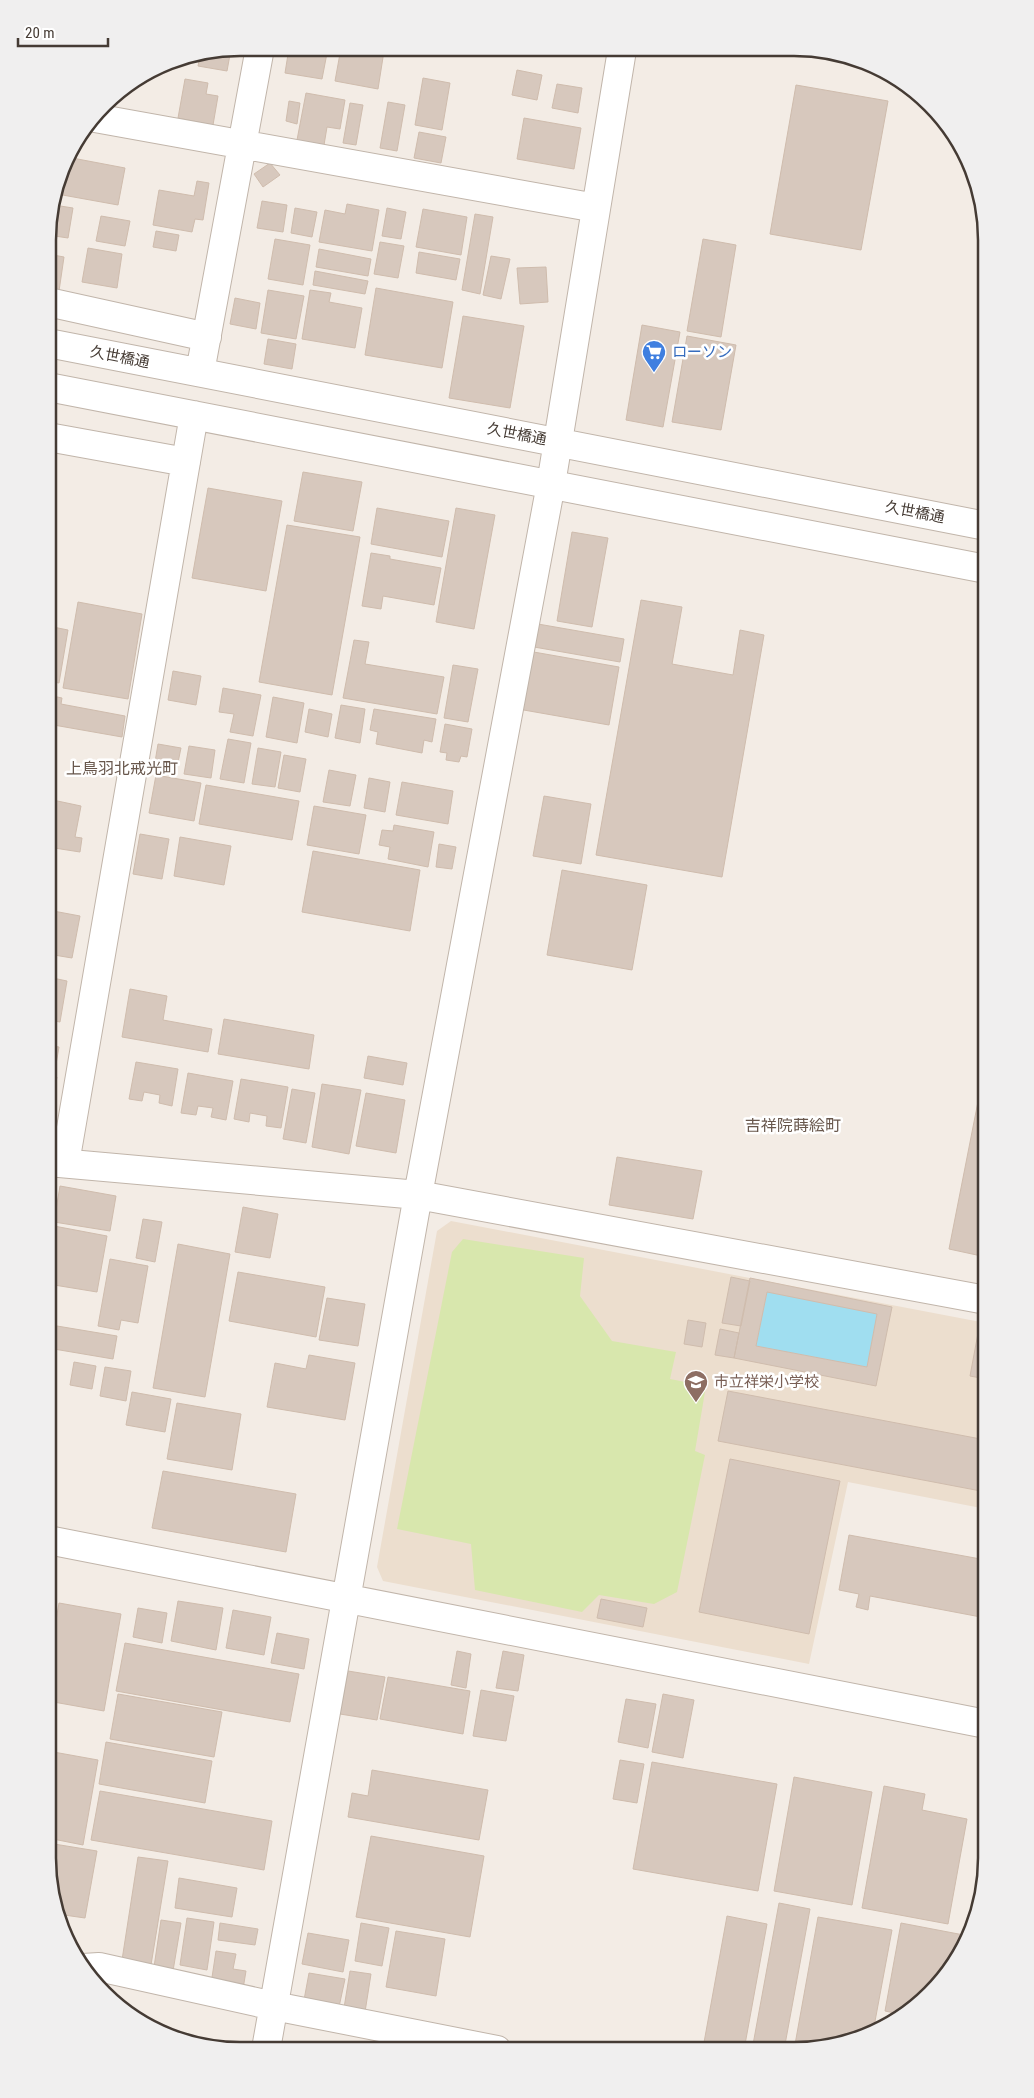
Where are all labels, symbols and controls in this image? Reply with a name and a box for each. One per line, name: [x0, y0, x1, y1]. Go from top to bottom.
scale bar: [18, 15, 108, 47]
text: 20 m: [25, 24, 55, 42]
supermarket icon: ローソン: [641, 339, 667, 373]
street label: 久世橋通: [89, 342, 151, 372]
place label: ローソン: [672, 343, 732, 361]
street label: 久世橋通: [486, 419, 548, 449]
street label: 久世橋通: [884, 497, 946, 527]
district label: 上鳥羽北戒光町: [66, 759, 178, 778]
district label: 吉祥院蒔絵町: [745, 1116, 841, 1135]
school or university icon: 市立祥栄小学校: [683, 1369, 709, 1403]
place label: 市立祥栄小学校: [714, 1373, 819, 1391]

